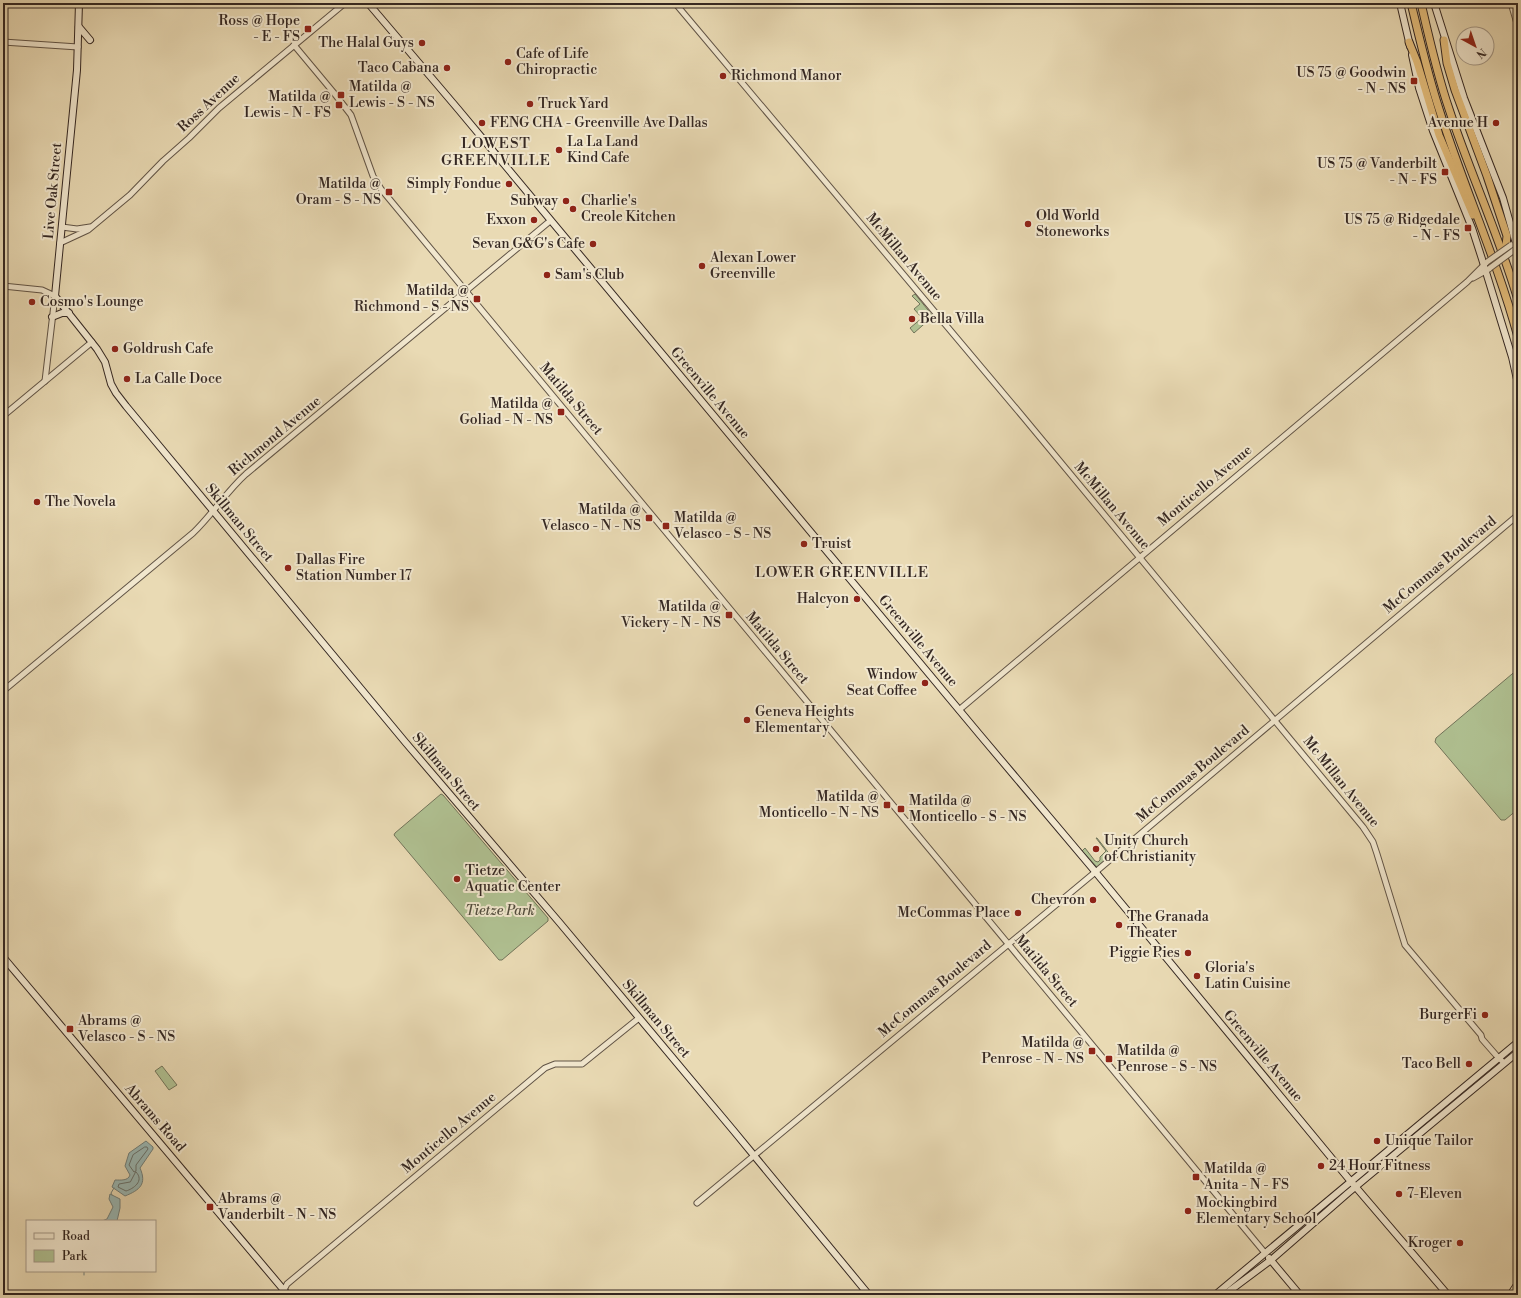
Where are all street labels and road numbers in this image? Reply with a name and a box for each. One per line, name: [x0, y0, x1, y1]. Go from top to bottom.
street label: Ross Avenue: [174, 70, 244, 136]
street label: Live Oak Street: [40, 142, 66, 240]
street label: McMillan Avenue: [862, 209, 946, 305]
street label: Greenville Avenue: [666, 343, 754, 443]
street label: Matilda Street: [535, 359, 607, 439]
street label: Richmond Avenue: [225, 392, 325, 480]
street label: Monticello Avenue: [1154, 441, 1256, 531]
street label: McMillan Avenue: [1070, 458, 1154, 554]
street label: Skillman Street: [201, 480, 277, 566]
street label: McCommas Boulevard: [1380, 512, 1500, 618]
street label: Greenville Avenue: [874, 591, 962, 691]
street label: Matilda Street: [741, 608, 813, 688]
street label: McCommas Boulevard: [1133, 721, 1253, 827]
street label: Skillman Street: [408, 729, 484, 815]
street label: Mc Millan Avenue: [1299, 733, 1383, 831]
street label: Matilda Street: [1010, 931, 1082, 1011]
street label: McCommas Boulevard: [875, 936, 995, 1042]
street label: Skillman Street: [618, 976, 694, 1062]
street label: Greenville Avenue: [1219, 1006, 1307, 1106]
street label: Abrams Road: [120, 1080, 189, 1156]
street label: Monticello Avenue: [398, 1088, 500, 1178]

